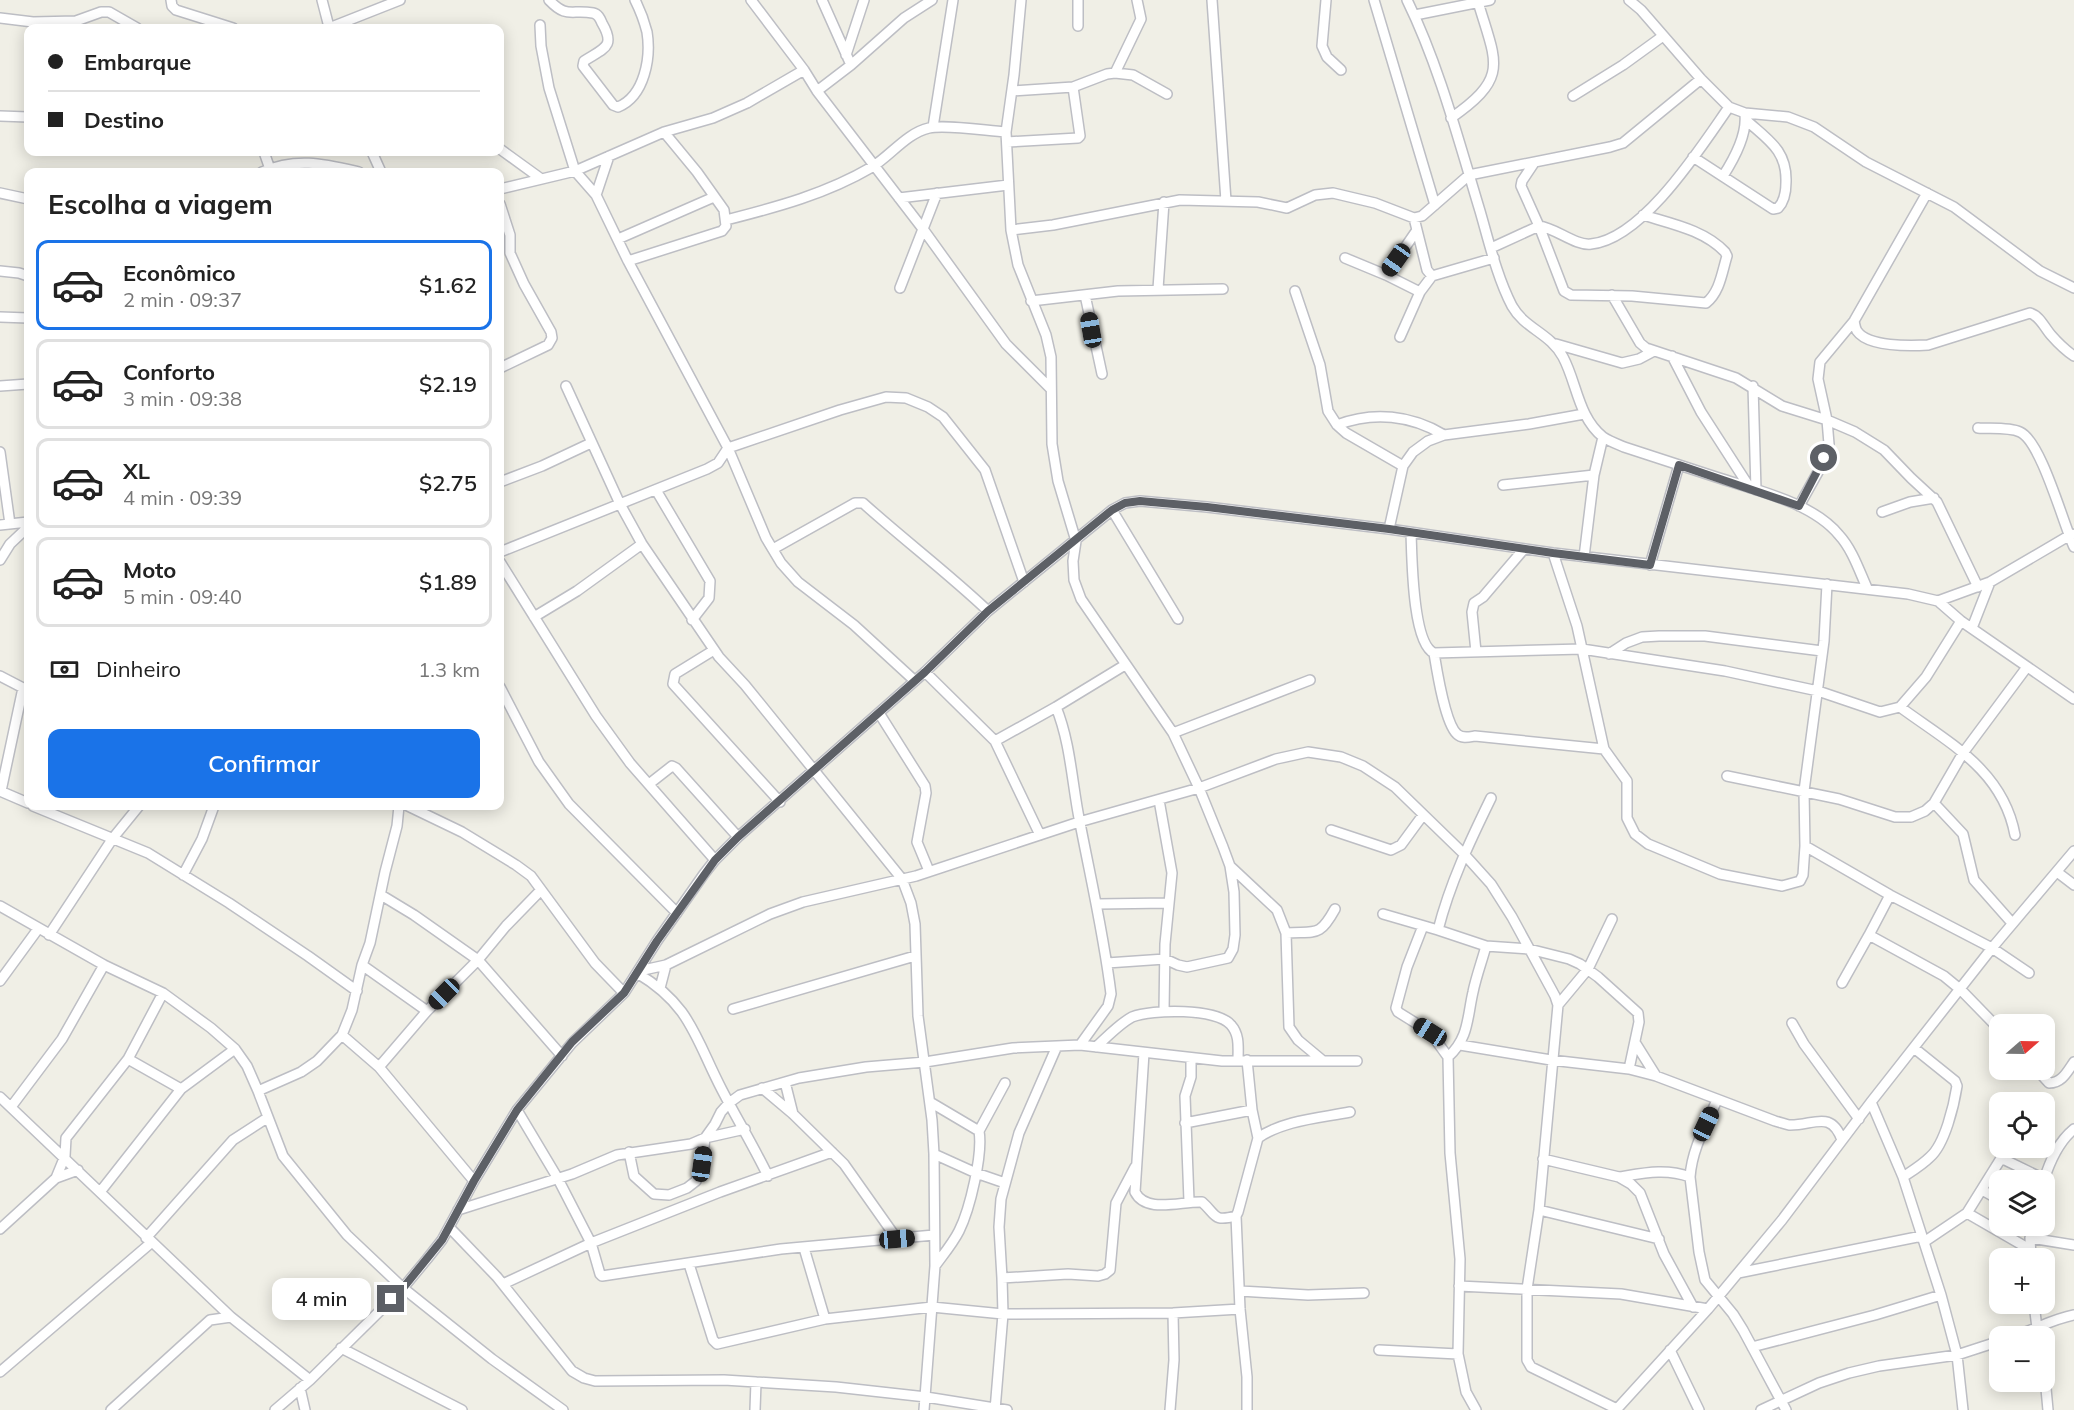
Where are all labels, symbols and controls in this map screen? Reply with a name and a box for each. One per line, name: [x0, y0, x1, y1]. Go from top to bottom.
text: Embarque: [84, 48, 191, 76]
text: Destino: [84, 106, 164, 134]
text: Escolha a viagem: [48, 187, 273, 221]
car: [1378, 240, 1414, 280]
icon: car: [51, 258, 105, 312]
text: Econômico: [123, 259, 236, 287]
text: $1.62: [419, 271, 477, 299]
text: 2 min · 09:37: [123, 287, 242, 312]
car: [1079, 311, 1103, 349]
icon: car: [51, 357, 105, 411]
text: Conforto: [123, 358, 215, 386]
text: $2.19: [419, 370, 477, 398]
text: 3 min · 09:38: [123, 386, 242, 411]
route start: [1810, 444, 1837, 471]
icon: car: [51, 456, 105, 510]
text: XL: [123, 457, 150, 485]
text: $2.75: [419, 469, 477, 497]
text: 4 min · 09:39: [123, 485, 242, 510]
icon: car: [51, 555, 105, 609]
text: Moto: [123, 556, 176, 584]
text: $1.89: [419, 568, 477, 596]
text: 5 min · 09:40: [123, 584, 242, 609]
icon: cash: [48, 653, 81, 686]
text: Dinheiro: [96, 655, 181, 683]
text: 1.3 km: [418, 657, 480, 682]
button: Confirmar: [48, 729, 480, 798]
car: [425, 975, 463, 1013]
north arrow: [1989, 1014, 2055, 1080]
map controls: [1989, 1014, 2055, 1392]
car: [1410, 1015, 1450, 1049]
button: locate: [1989, 1092, 2055, 1158]
car: [1690, 1104, 1722, 1144]
car: [691, 1145, 713, 1183]
button: layers: [1989, 1170, 2055, 1236]
car: [878, 1228, 916, 1250]
button: +: [1989, 1248, 2055, 1314]
callout: 4 min: [271, 1278, 370, 1320]
route end: [377, 1285, 404, 1312]
text: 4 min: [296, 1286, 347, 1311]
button: −: [1989, 1326, 2055, 1392]

